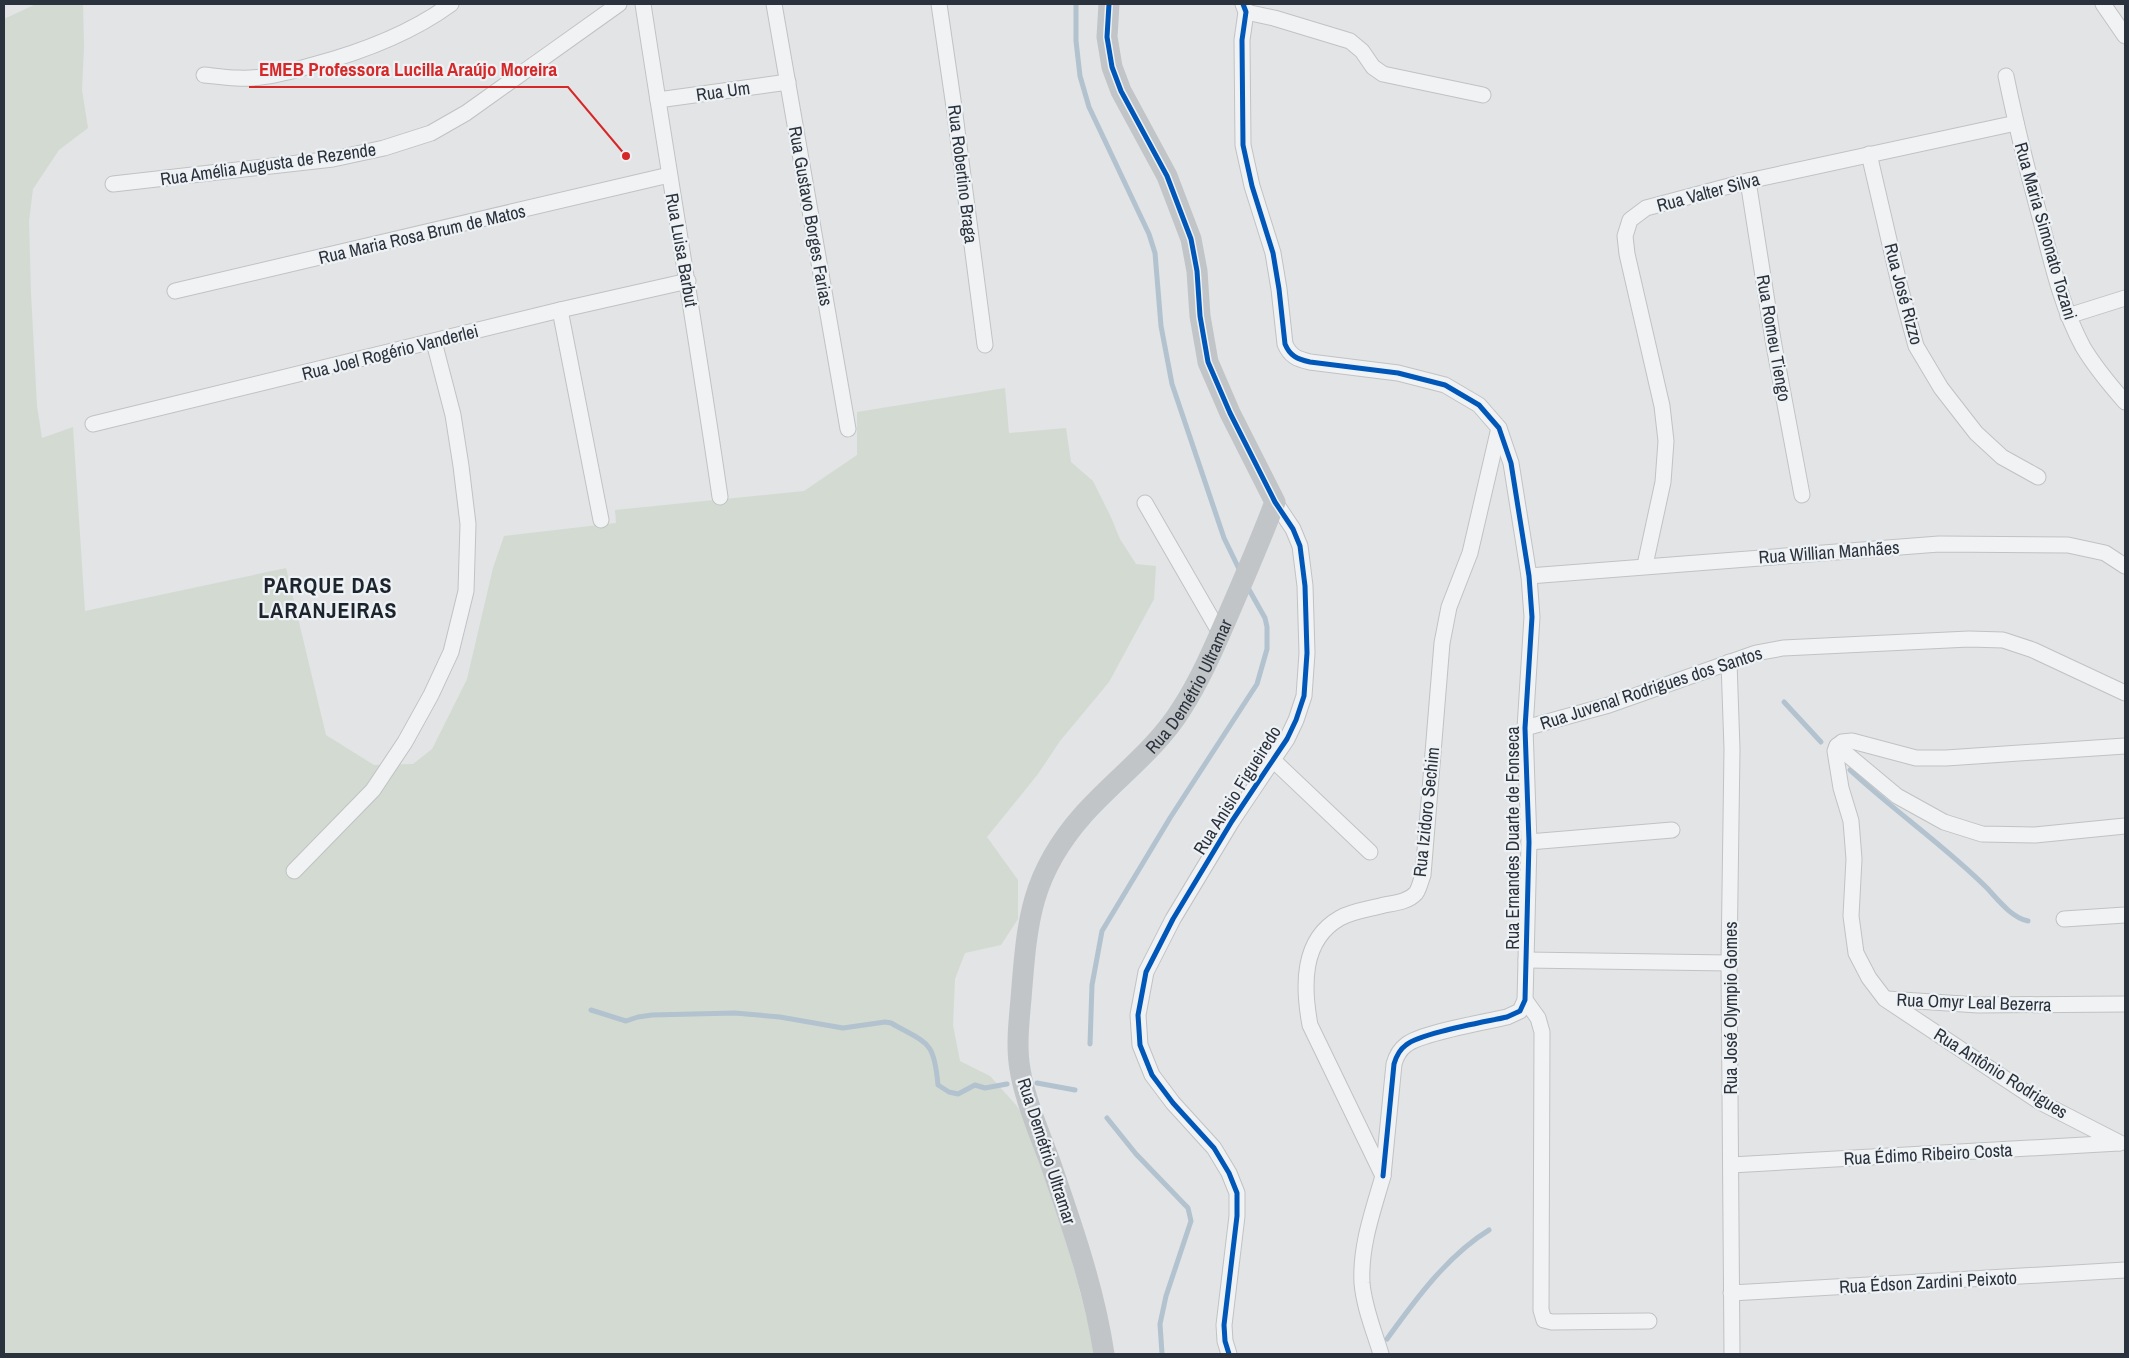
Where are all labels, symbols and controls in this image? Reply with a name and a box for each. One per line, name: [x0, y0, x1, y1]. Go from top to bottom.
callout: EMEB Professora Lucilla Araújo Moreira: [249, 53, 568, 87]
text: EMEB Professora Lucilla Araújo Moreira: [259, 56, 557, 82]
street label: Rua Um: [694, 75, 752, 107]
street label: Rua Robertino Braga: [942, 103, 984, 245]
street label: Rua Gustavo Borges Farias: [783, 124, 839, 308]
street label: Rua Amélia Augusta de Rezende: [159, 136, 377, 192]
street label: Rua Maria Simonato Tozani: [2009, 139, 2083, 323]
street label: Rua Valter Silva: [1654, 166, 1762, 218]
street label: Rua Luisa Barbut: [660, 191, 704, 309]
street label: Rua Maria Rosa Brum de Matos: [316, 198, 528, 270]
street label: Rua José Rizzo: [1878, 240, 1930, 348]
street label: Rua Romeu Tiengo: [1751, 273, 1797, 403]
street label: Rua Joel Rogério Vanderlei: [299, 318, 481, 386]
street label: Rua Willian Manhães: [1758, 535, 1900, 569]
district label: PARQUE DAS LARANJEIRAS: [258, 570, 398, 625]
street label: Rua Demétrio Ultramar: [1139, 615, 1238, 759]
street label: Rua Juvenal Rodrigues dos Santos: [1537, 640, 1765, 736]
street label: Rua Anisio Figueiredo: [1187, 721, 1287, 859]
street label: Rua Ernandes Duarte de Fonseca: [1500, 726, 1525, 950]
street label: Rua Izidoro Sechim: [1407, 746, 1445, 878]
street label: Rua José Olympio Gomes: [1718, 921, 1743, 1095]
street label: Rua Omyr Leal Bezerra: [1896, 987, 2052, 1017]
street label: Rua Antônio Rodrigues: [1929, 1022, 2073, 1124]
street label: Rua Demétrio Ultramar: [1012, 1075, 1082, 1227]
street label: Rua Édimo Ribeiro Costa: [1843, 1137, 2013, 1171]
street label: Rua Édson Zardini Peixoto: [1838, 1265, 2018, 1299]

